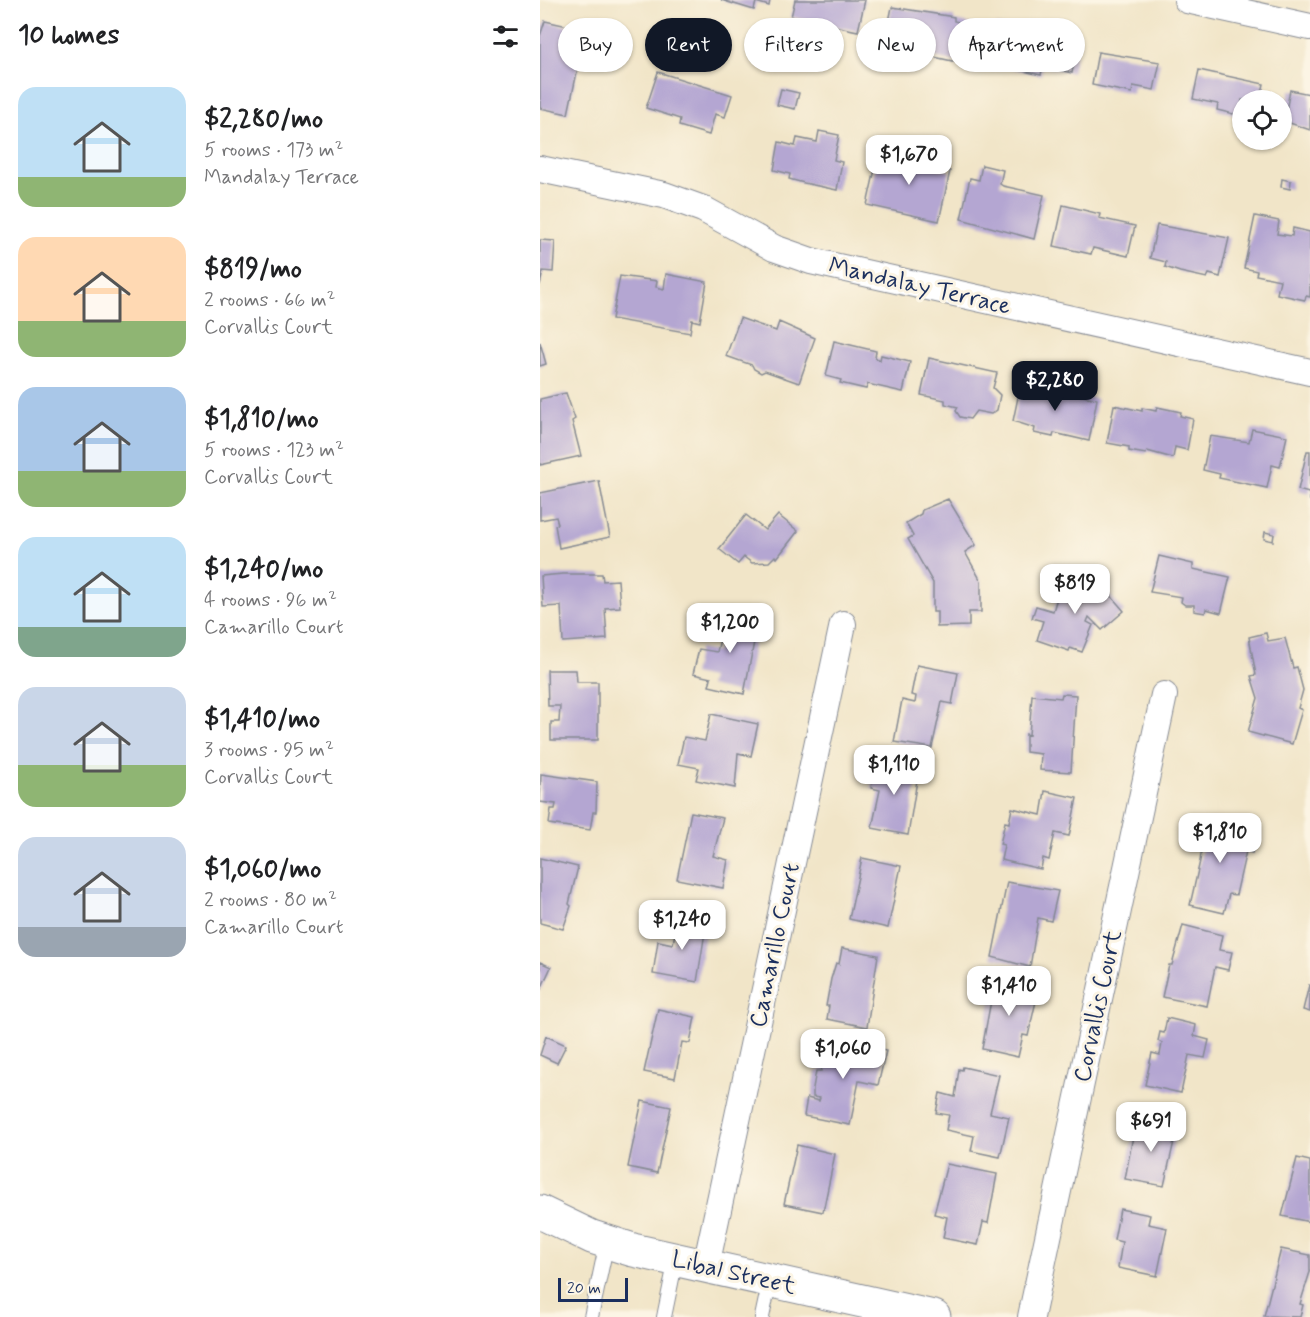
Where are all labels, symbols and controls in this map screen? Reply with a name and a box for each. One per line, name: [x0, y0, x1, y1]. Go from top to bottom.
chip: Buy: [558, 18, 633, 72]
chip: Rent: [645, 18, 732, 72]
chip: Filters: [744, 18, 844, 72]
chip: New: [856, 18, 936, 72]
chip: Apartment: [948, 18, 1085, 72]
text: 10 homes: [18, 19, 119, 53]
icon: filters: [489, 20, 522, 53]
map controls: [1232, 90, 1292, 150]
button: locate: [1232, 90, 1292, 150]
text: $2,280/mo: [204, 103, 323, 137]
icon: home: [66, 111, 138, 183]
pin: $1,670: [860, 135, 958, 186]
text: 5 rooms · 173 m²: [204, 137, 343, 164]
text: $1,670: [880, 141, 938, 168]
text: Mandalay Terrace: [204, 164, 359, 191]
street label: Mandalay Terrace: [826, 250, 1014, 322]
text: $819/mo: [204, 253, 302, 287]
icon: home: [66, 261, 138, 333]
text: 2 rooms · 66 m²: [204, 287, 335, 314]
text: Corvallis Court: [204, 314, 333, 341]
pin: $2,280: [1006, 361, 1104, 412]
text: $2,280: [1026, 367, 1084, 394]
text: $1,810/mo: [204, 403, 319, 437]
icon: home: [66, 411, 138, 483]
text: 5 rooms · 123 m²: [204, 437, 344, 464]
text: Corvallis Court: [204, 464, 333, 491]
text: $1,240/mo: [204, 553, 323, 587]
icon: home: [66, 561, 138, 633]
pin: $819: [1039, 564, 1111, 615]
text: $819: [1054, 570, 1096, 597]
text: 4 rooms · 96 m²: [204, 587, 337, 614]
pin: $1,200: [681, 603, 779, 654]
text: $1,200: [701, 609, 759, 636]
text: Camarillo Court: [204, 614, 344, 641]
text: $1,410/mo: [204, 703, 320, 737]
icon: home: [66, 711, 138, 783]
text: 3 rooms · 95 m²: [204, 737, 334, 764]
pin: $1,110: [845, 745, 943, 796]
text: $1,110: [868, 751, 920, 778]
text: Corvallis Court: [204, 764, 333, 791]
pin: $1,810: [1171, 813, 1269, 864]
text: $1,810: [1193, 819, 1247, 846]
text: $1,060/mo: [204, 853, 321, 887]
street label: Camarillo Court: [743, 860, 808, 1030]
icon: home: [66, 861, 138, 933]
text: 2 rooms · 80 m²: [204, 887, 337, 914]
pin: $1,240: [633, 900, 731, 951]
text: $1,240: [653, 906, 711, 933]
text: Camarillo Court: [204, 914, 344, 941]
street label: Corvallis Court: [1067, 927, 1130, 1085]
pin: $1,410: [960, 966, 1058, 1017]
text: $1,410: [981, 972, 1037, 999]
pin: $1,060: [794, 1029, 892, 1080]
text: $1,060: [814, 1035, 872, 1062]
pin: $691: [1115, 1102, 1187, 1153]
text: $691: [1130, 1108, 1172, 1135]
street label: Libal Street: [669, 1244, 799, 1303]
scale bar: [558, 1275, 628, 1302]
text: 20 m: [567, 1278, 601, 1299]

